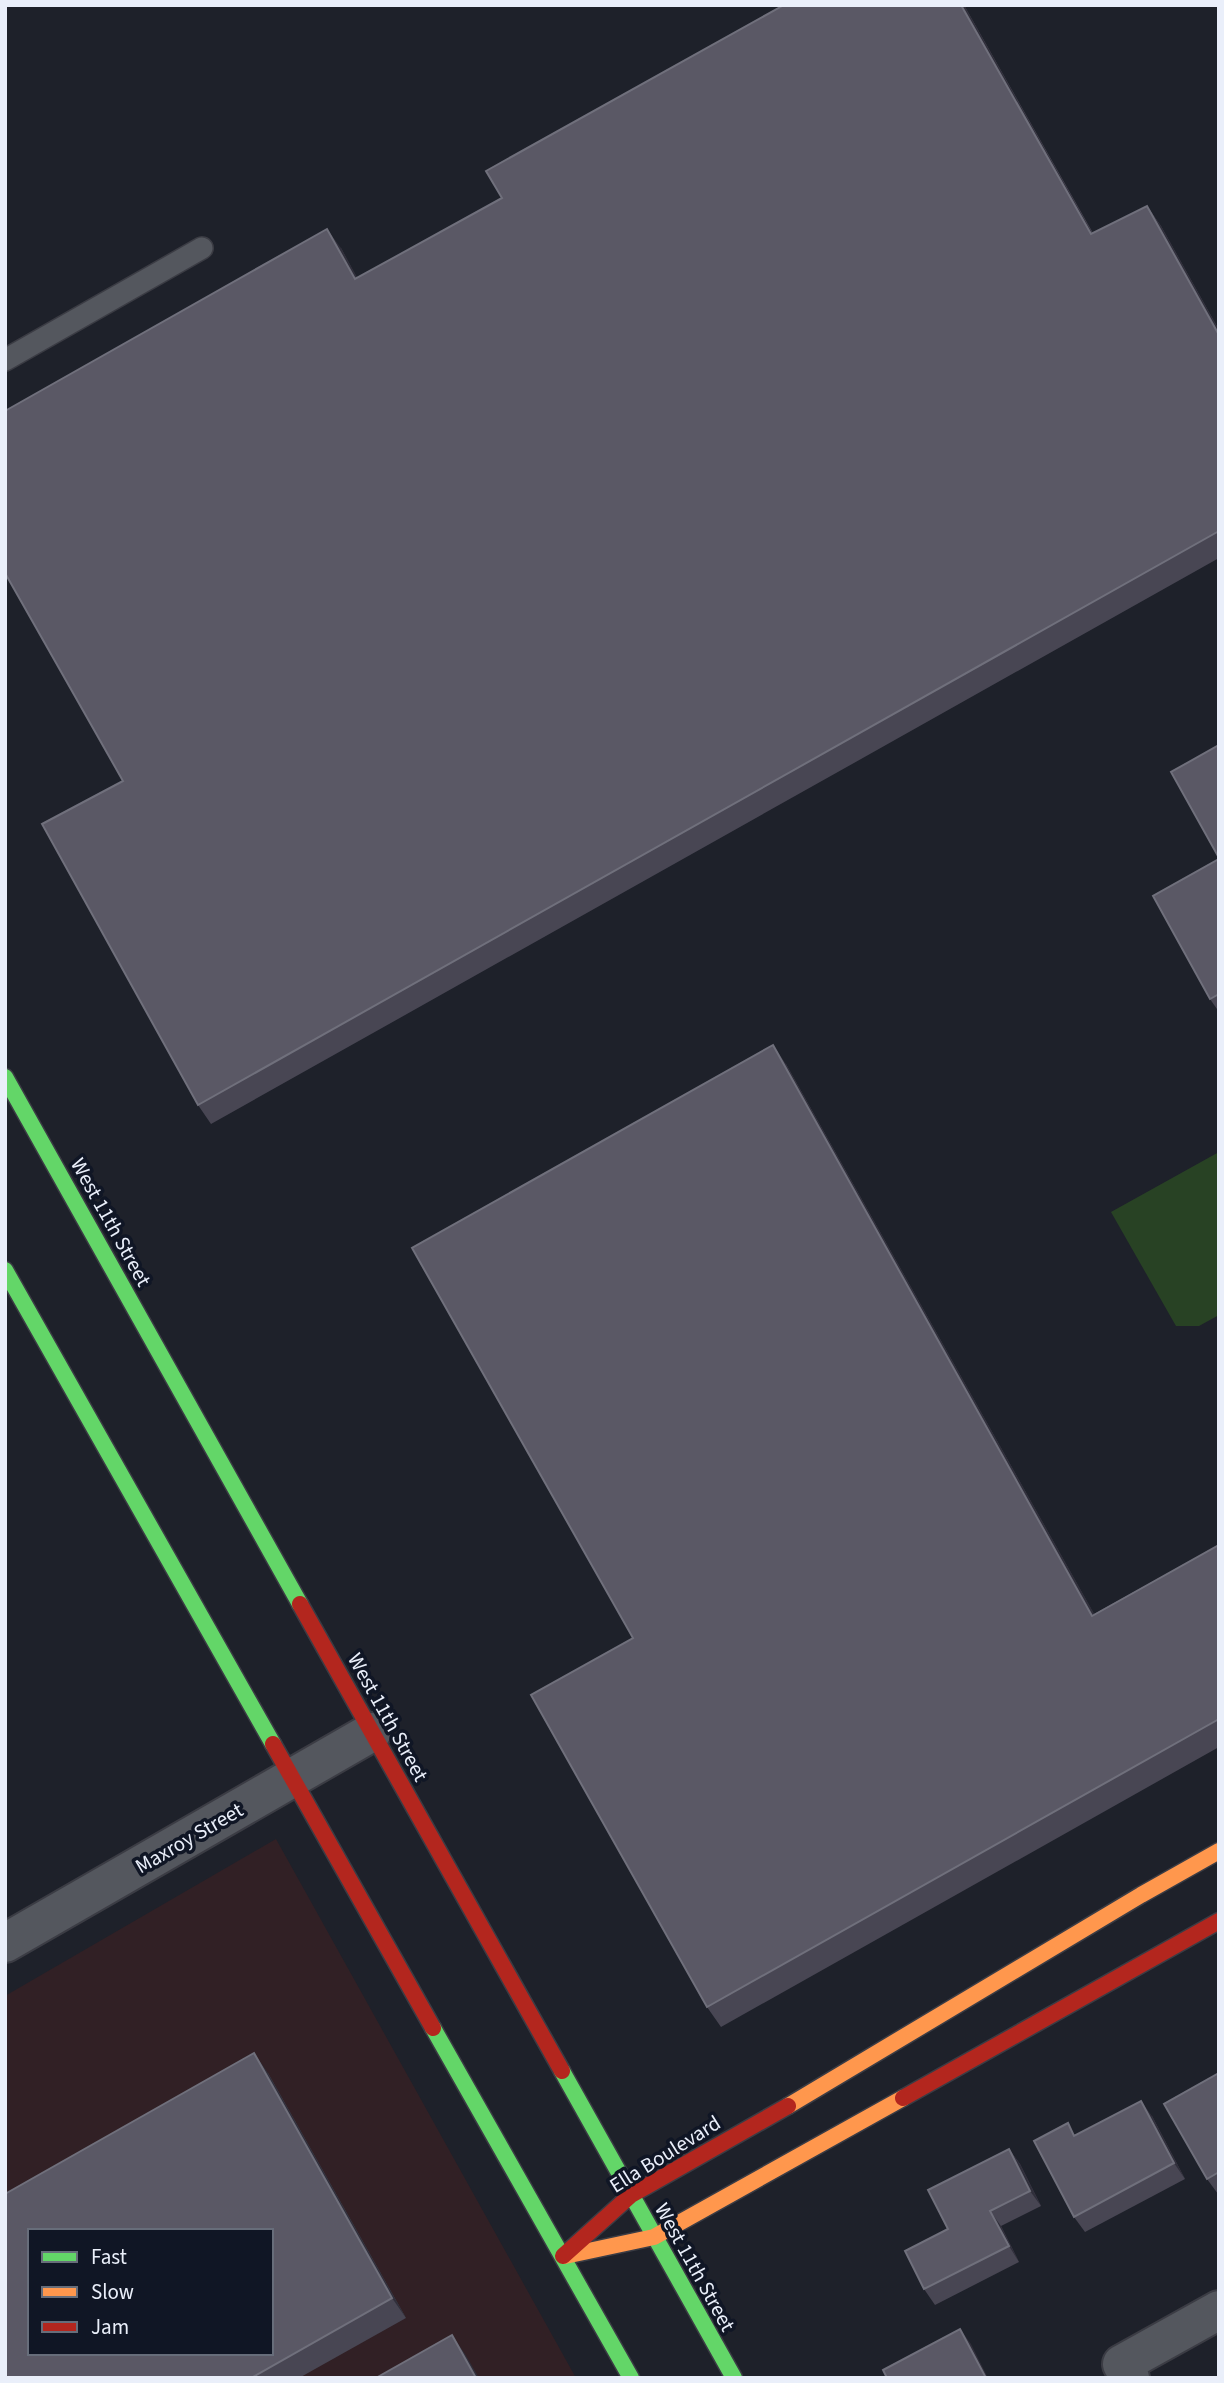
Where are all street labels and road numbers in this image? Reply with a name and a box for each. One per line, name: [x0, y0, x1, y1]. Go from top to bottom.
street label: West 11th Street: [63, 1152, 159, 1292]
street label: West 11th Street: [340, 1647, 436, 1787]
street label: Maxroy Street: [129, 1795, 249, 1881]
street label: Ella Boulevard: [603, 2108, 727, 2200]
street label: West 11th Street: [647, 2197, 743, 2337]

